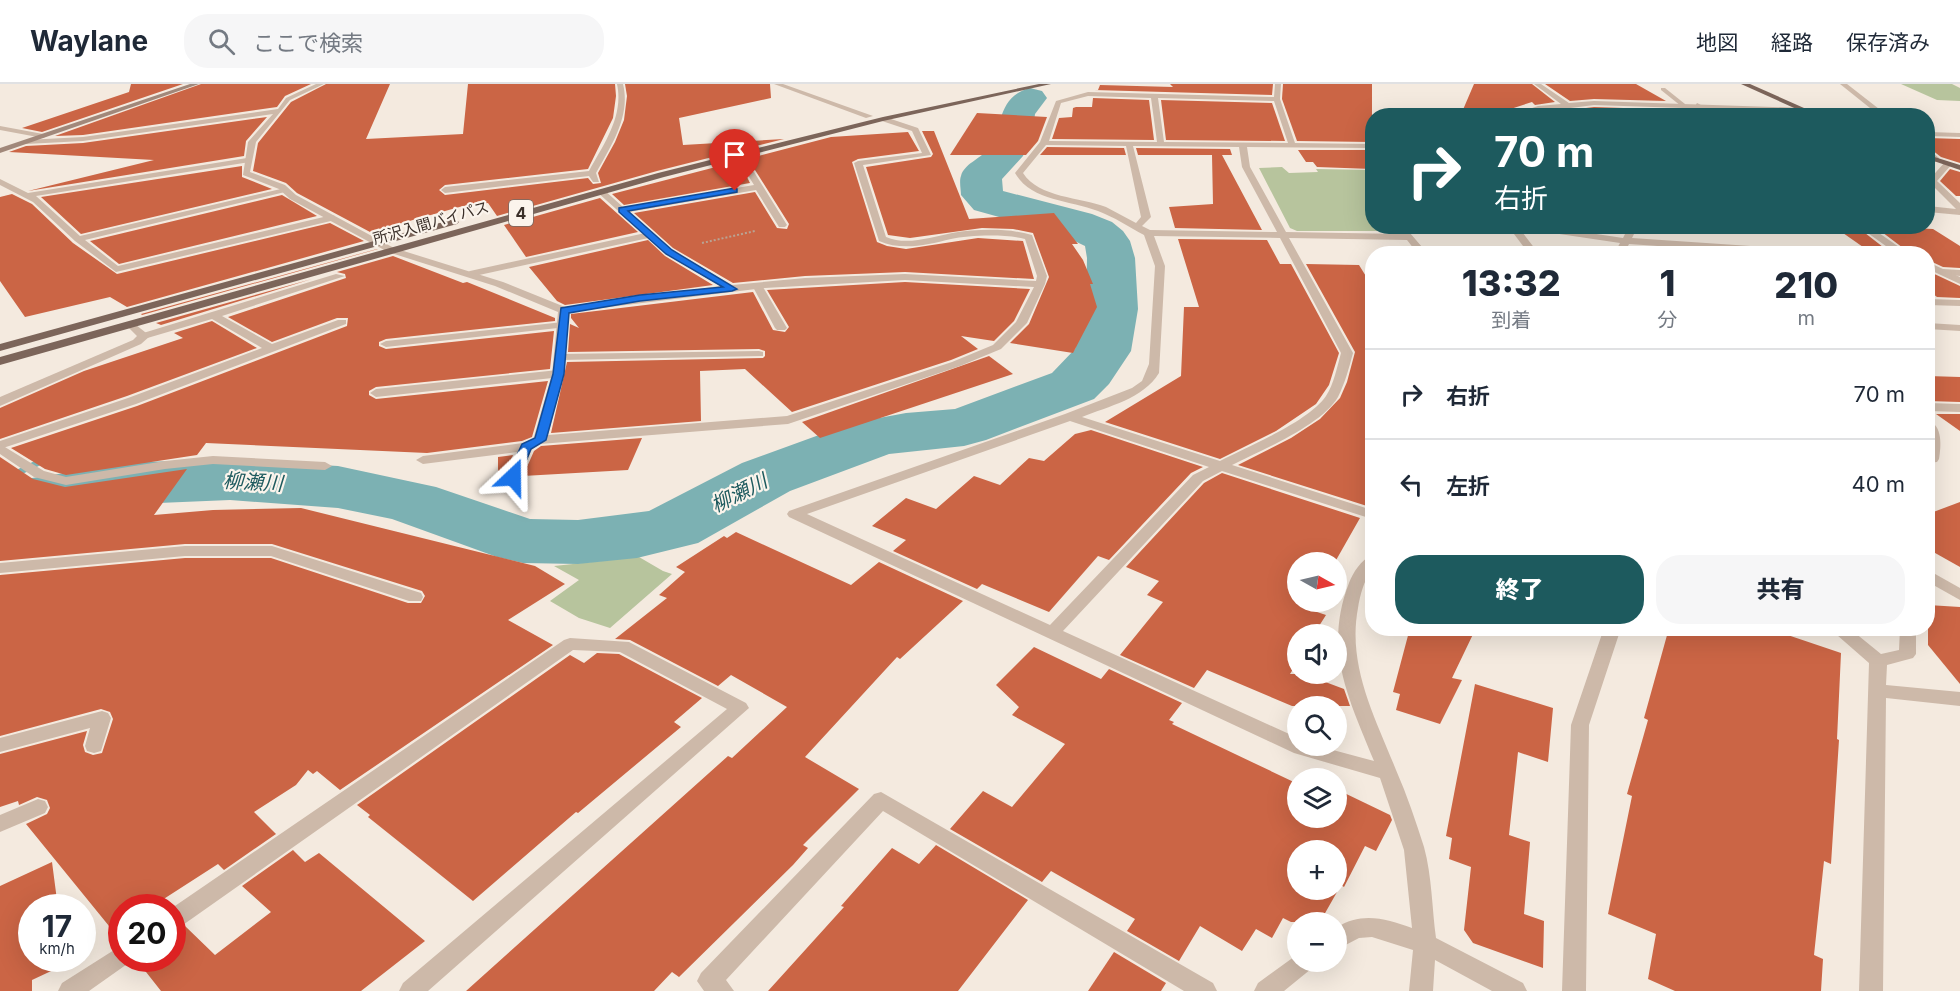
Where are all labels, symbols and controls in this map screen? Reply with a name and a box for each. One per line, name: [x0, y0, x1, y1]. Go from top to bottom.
search box: [184, 14, 604, 68]
text: Waylane: [30, 24, 148, 58]
icon: search: [205, 25, 238, 58]
text: ここで検索: [253, 30, 363, 56]
text: 地図: [1696, 30, 1738, 55]
text: 経路: [1771, 30, 1813, 55]
text: 保存済み: [1846, 30, 1930, 55]
text: 70 m: [1494, 126, 1594, 177]
pin: [709, 129, 760, 191]
icon: right: [1395, 132, 1473, 210]
icon: arrive: [718, 138, 751, 171]
text: 右折: [1494, 182, 1548, 215]
street label: 所沢入間バイパス: [371, 197, 491, 248]
road number: 4: [509, 200, 533, 226]
text: 13:32: [1462, 261, 1561, 305]
text: 1: [1660, 261, 1675, 305]
text: 210: [1774, 263, 1838, 307]
text: m: [1797, 306, 1815, 330]
text: 到着: [1491, 308, 1531, 332]
text: 分: [1658, 308, 1678, 332]
icon: right: [1395, 378, 1428, 411]
text: 70 m: [1854, 381, 1905, 407]
text: 右折: [1446, 383, 1490, 409]
position arrow: [481, 445, 545, 509]
water label: 柳瀬川: [222, 468, 286, 496]
water label: 柳瀬川: [707, 468, 773, 517]
icon: left: [1395, 468, 1428, 501]
text: 40 m: [1851, 471, 1905, 497]
text: 左折: [1446, 473, 1490, 499]
north arrow: [1287, 552, 1347, 612]
map controls: [1287, 552, 1347, 972]
button: 終了: [1395, 555, 1644, 624]
button: 共有: [1656, 555, 1905, 624]
button: sound: [1287, 624, 1347, 684]
button: search: [1287, 696, 1347, 756]
button: layers: [1287, 768, 1347, 828]
button: +: [1287, 840, 1347, 900]
speed limit sign: 20: [108, 894, 186, 972]
text: 17: [42, 908, 72, 944]
button: −: [1287, 912, 1347, 972]
text: km/h: [39, 939, 75, 958]

